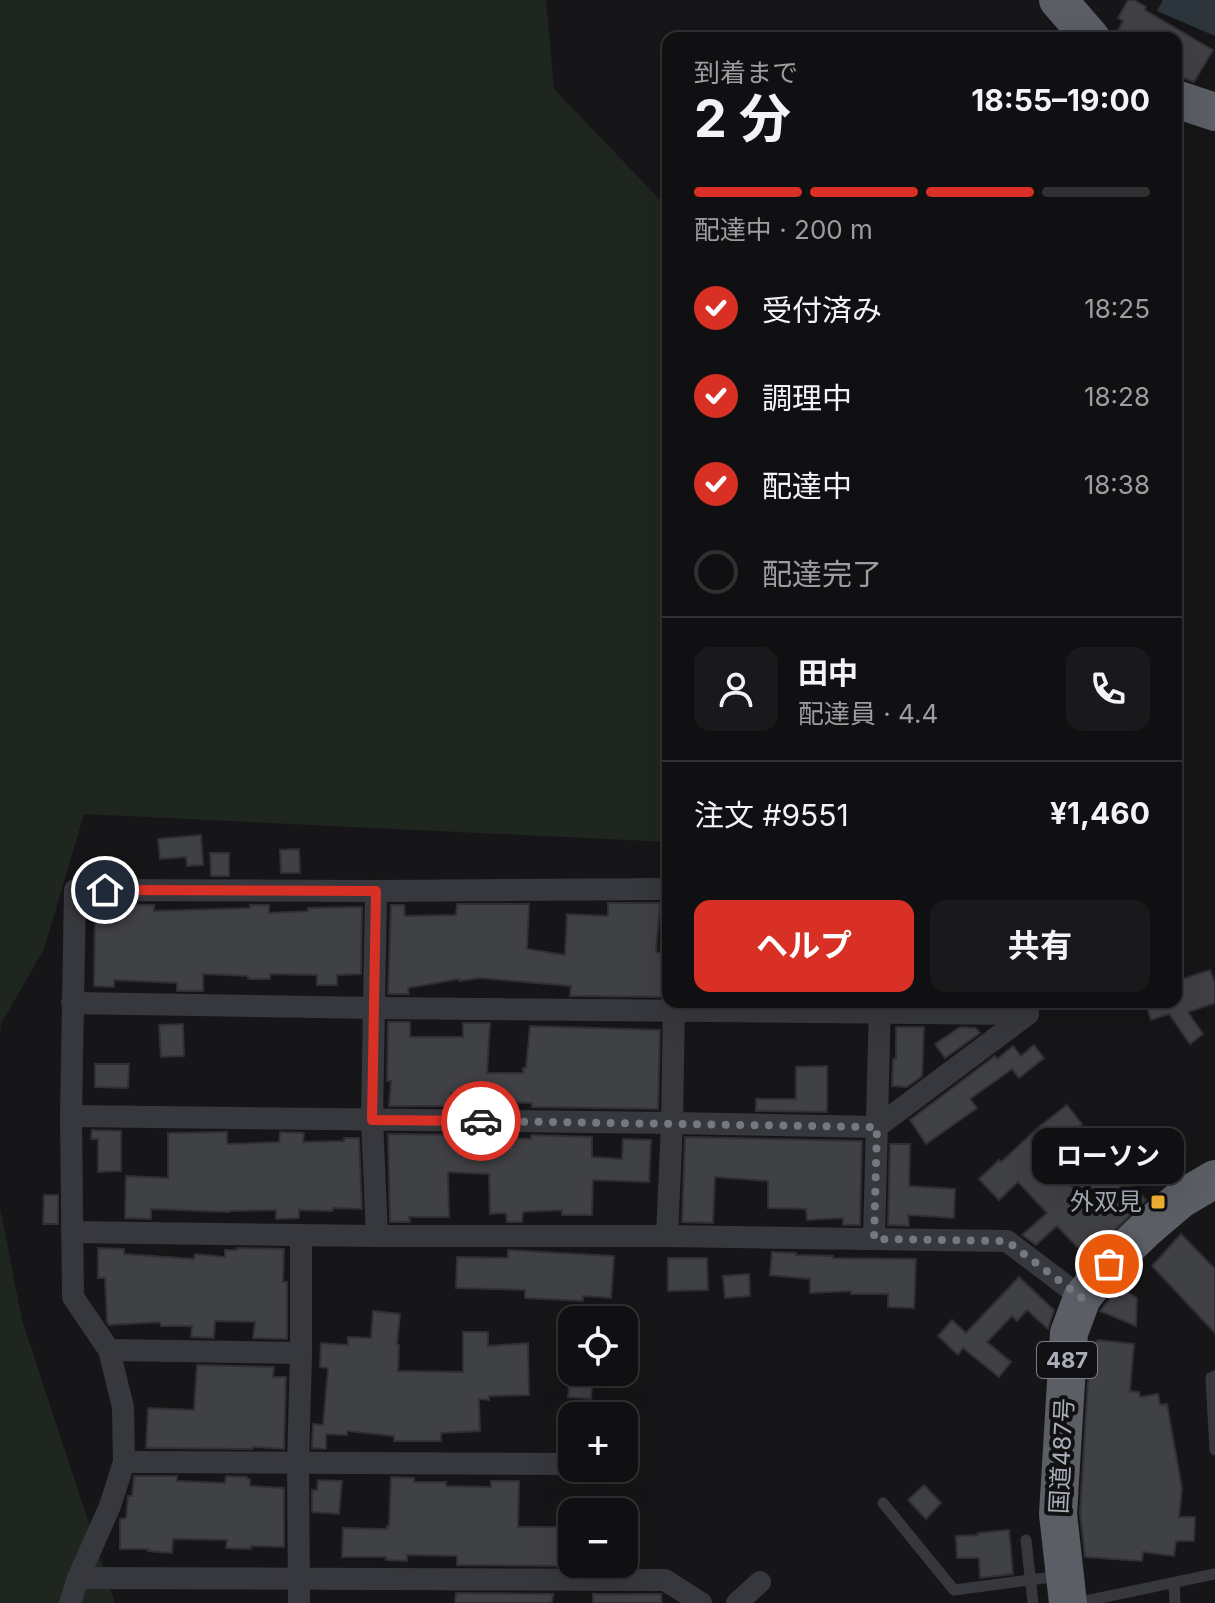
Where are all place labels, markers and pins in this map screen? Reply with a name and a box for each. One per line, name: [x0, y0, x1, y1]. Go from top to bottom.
pin: [71, 856, 139, 924]
callout: ローソン: [1033, 1128, 1185, 1184]
place label: 外双見: [1070, 1187, 1142, 1216]
marker: 外双見: [1149, 1193, 1167, 1211]
pin: [1075, 1230, 1143, 1298]

